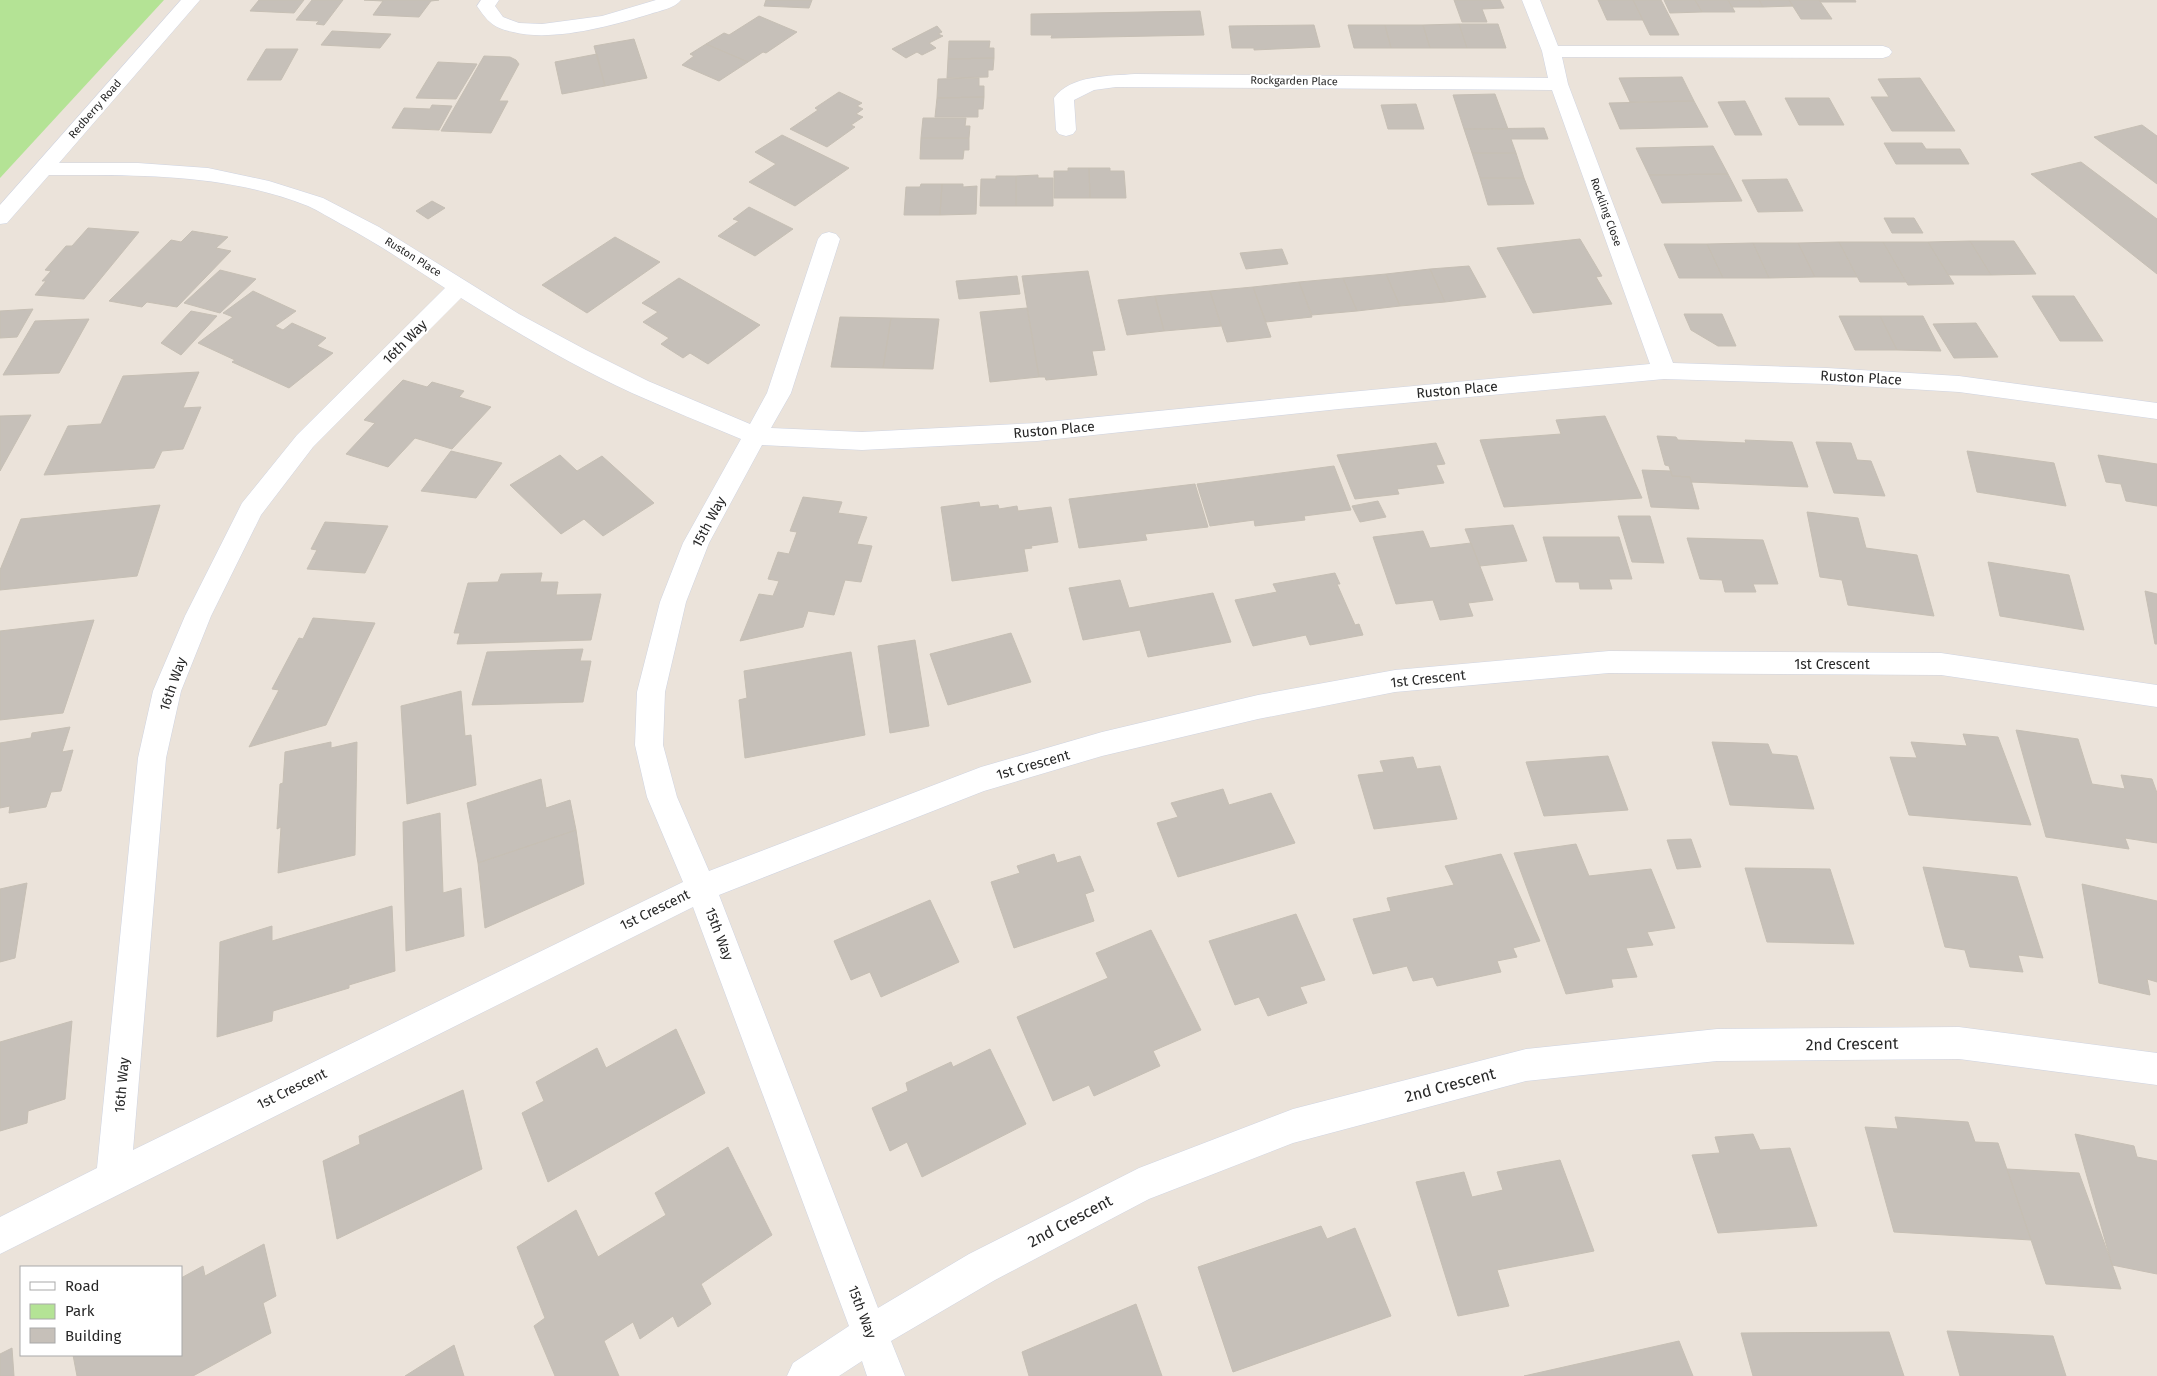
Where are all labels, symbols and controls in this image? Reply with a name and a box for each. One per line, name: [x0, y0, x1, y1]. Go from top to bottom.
street label: Rockgarden Place: [1250, 74, 1338, 88]
street label: Redberry Road: [66, 77, 124, 141]
street label: Rockling Close: [1588, 176, 1624, 248]
street label: Ruston Place: [382, 234, 444, 280]
street label: 16th Way: [379, 316, 431, 368]
street label: Ruston Place: [1820, 367, 1902, 389]
street label: Ruston Place: [1416, 378, 1498, 402]
street label: Ruston Place: [1013, 418, 1095, 442]
street label: 15th Way: [688, 493, 730, 550]
street label: 16th Way: [156, 655, 190, 713]
street label: 1st Crescent: [1794, 656, 1871, 673]
street label: 1st Crescent: [1390, 667, 1467, 691]
street label: 1st Crescent: [994, 746, 1073, 784]
street label: 1st Crescent: [617, 885, 693, 934]
street label: 15th Way: [701, 905, 737, 963]
street label: 2nd Crescent: [1805, 1034, 1899, 1054]
street label: 16th Way: [111, 1056, 133, 1114]
street label: 1st Crescent: [254, 1064, 330, 1113]
street label: 2nd Crescent: [1403, 1064, 1498, 1106]
street label: 2nd Crescent: [1025, 1191, 1116, 1251]
legend: [20, 1266, 182, 1356]
text: Road: [65, 1277, 100, 1295]
street label: 15th Way: [844, 1283, 880, 1341]
text: Park: [65, 1302, 95, 1320]
text: Building: [65, 1327, 121, 1345]

